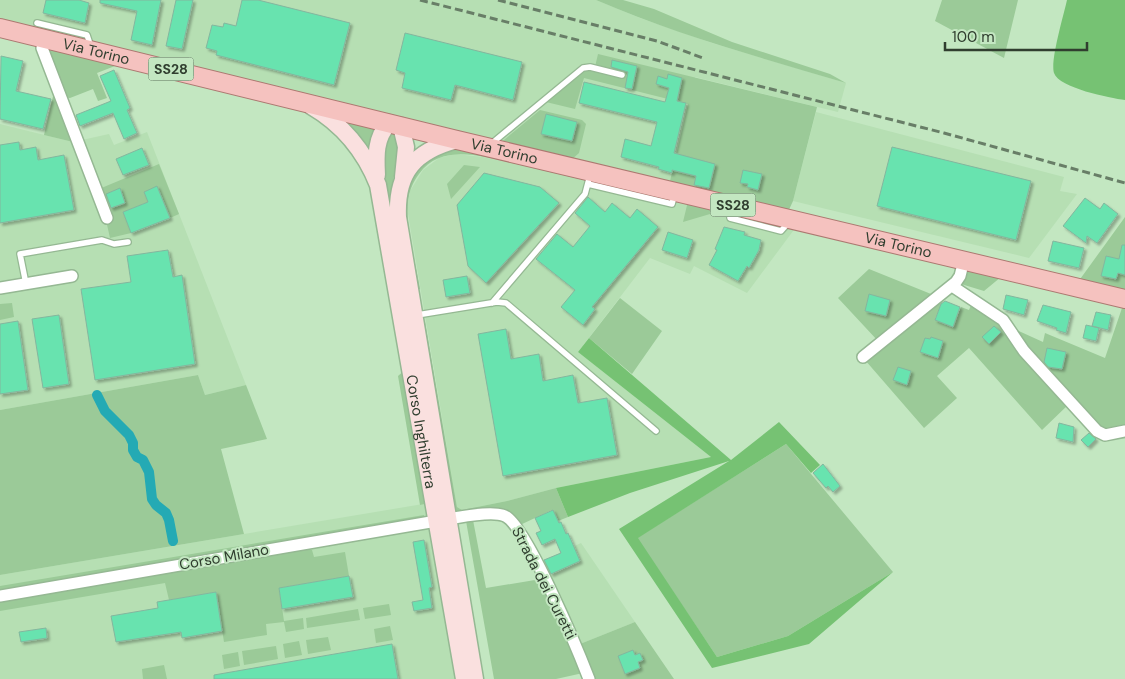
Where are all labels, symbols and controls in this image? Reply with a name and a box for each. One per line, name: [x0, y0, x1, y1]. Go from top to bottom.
scale bar: [945, 20, 1088, 52]
text: 100 m: [952, 27, 995, 47]
street label: Via Torino: [61, 34, 132, 69]
road number: SS28: [148, 58, 194, 80]
street label: Via Torino: [469, 134, 540, 169]
road number: SS28: [710, 194, 756, 216]
street label: Via Torino: [863, 227, 934, 263]
street label: Corso Inghilterra: [401, 373, 441, 490]
street label: Strada dei Curetti: [507, 523, 581, 643]
street label: Corso Milano: [178, 539, 271, 575]

